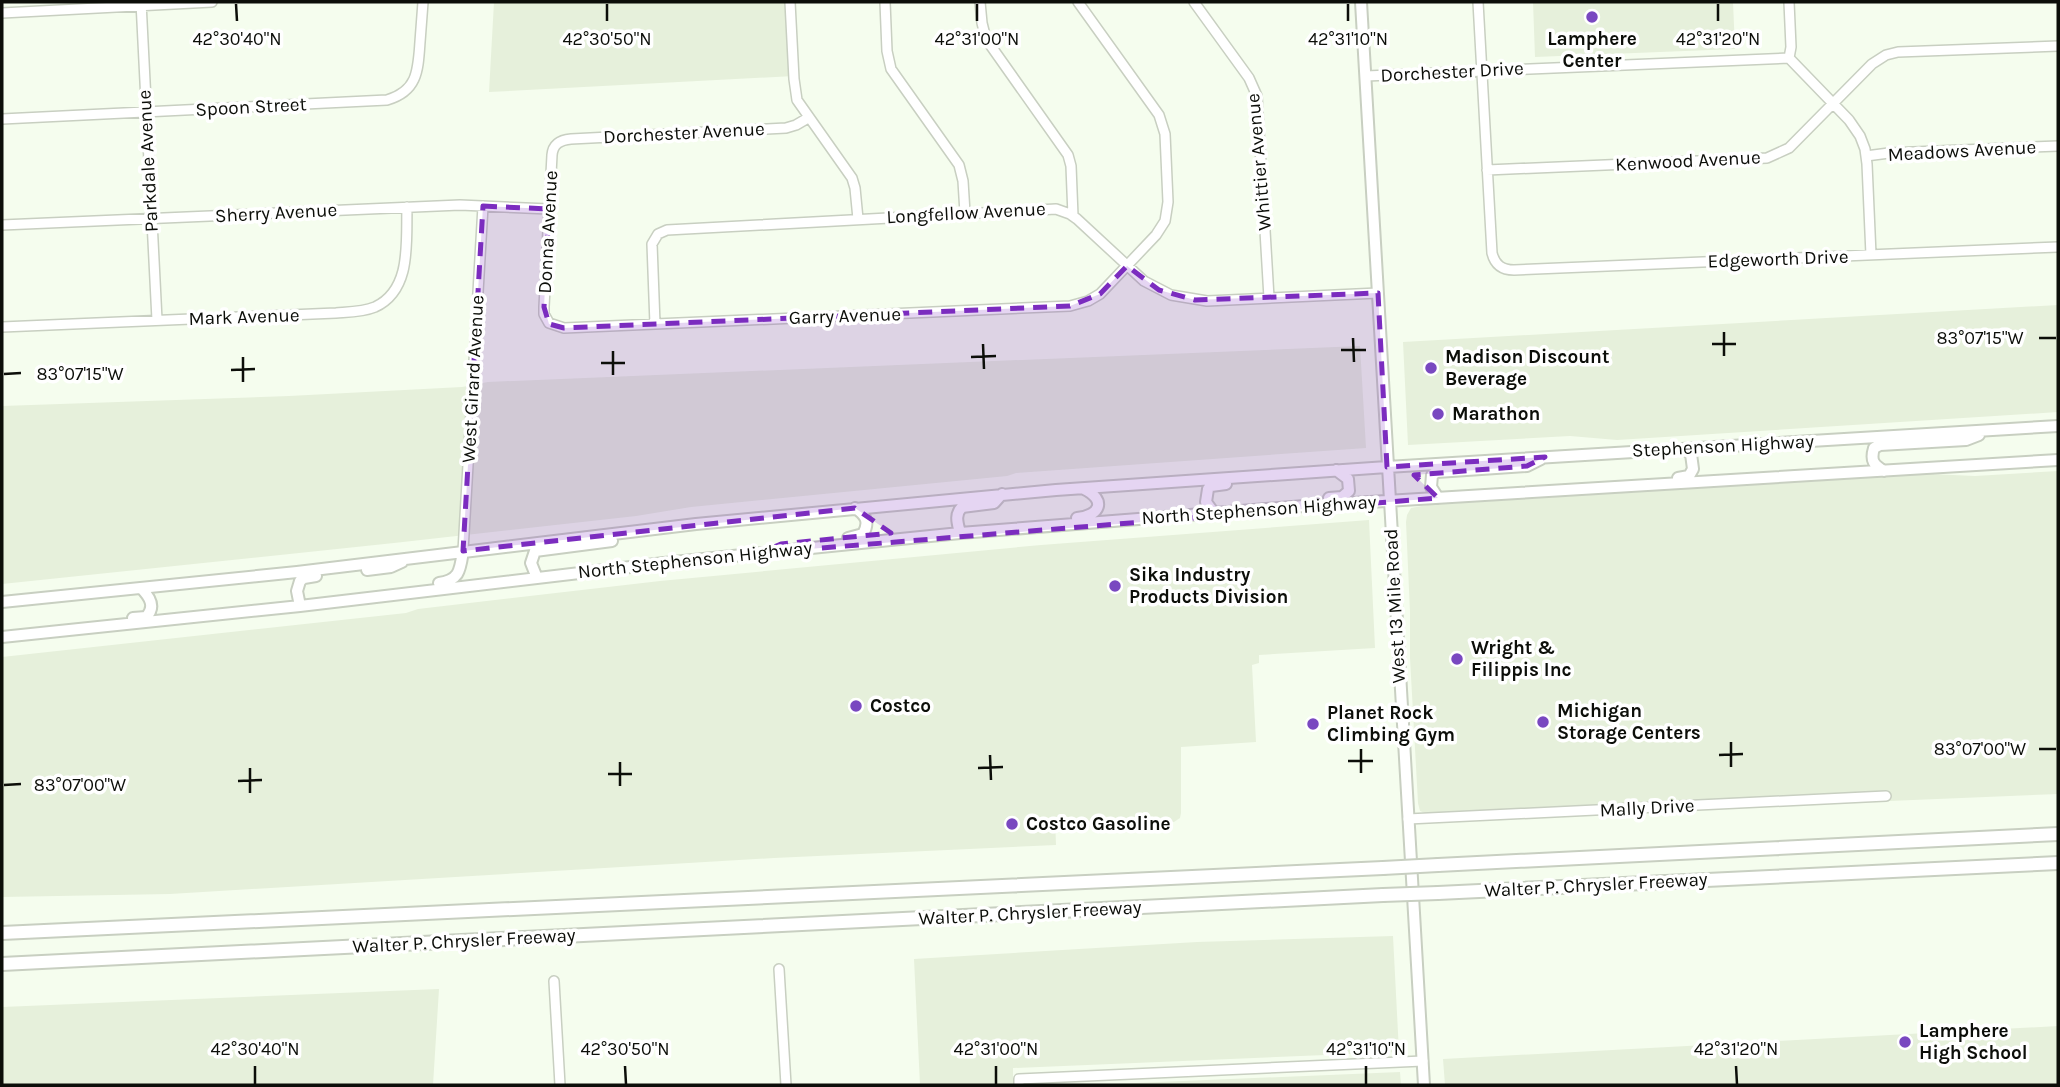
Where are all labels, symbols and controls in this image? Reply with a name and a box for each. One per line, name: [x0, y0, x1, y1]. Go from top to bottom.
marker: Lamphere Center: [1584, 9, 1600, 25]
text: 42°30'40"N: [193, 28, 281, 50]
text: 42°30'50"N: [562, 28, 652, 50]
text: 42°31'00"N: [935, 28, 1019, 50]
text: 42°31'10"N: [1308, 28, 1388, 50]
place label: Lamphere Center: [1547, 28, 1637, 72]
text: 42°31'20"N: [1676, 28, 1760, 50]
street label: Dorchester Drive: [1380, 57, 1524, 87]
street label: Parkdale Avenue: [133, 89, 163, 233]
street label: Whittier Avenue: [1242, 92, 1276, 232]
street label: Spoon Street: [195, 93, 307, 121]
street label: Dorchester Avenue: [603, 118, 765, 148]
street label: Meadows Avenue: [1887, 136, 2037, 166]
street label: Kenwood Avenue: [1615, 146, 1761, 176]
street label: Donna Avenue: [534, 170, 562, 294]
street label: Longfellow Avenue: [886, 198, 1046, 228]
street label: Sherry Avenue: [214, 199, 338, 227]
street label: Edgeworth Drive: [1707, 246, 1849, 272]
street label: West Girard Avenue: [458, 294, 488, 464]
street label: Garry Avenue: [788, 303, 902, 329]
street label: Mark Avenue: [188, 304, 300, 330]
text: 83°07'15"W: [1936, 327, 2024, 349]
place label: Madison Discount Beverage: [1445, 346, 1609, 390]
marker: Madison Discount Beverage: [1423, 360, 1439, 376]
text: 83°07'15"W: [36, 363, 124, 385]
place label: Marathon: [1452, 403, 1540, 425]
marker: Marathon: [1430, 406, 1446, 422]
street label: Stephenson Highway: [1631, 430, 1815, 462]
street label: North Stephenson Highway: [1141, 491, 1377, 529]
street label: West 13 Mile Road: [1380, 528, 1410, 684]
street label: North Stephenson Highway: [577, 537, 813, 583]
place label: Sika Industry Products Division: [1129, 564, 1288, 608]
marker: Sika Industry Products Division: [1107, 578, 1123, 594]
place label: Wright & Filippis Inc: [1471, 637, 1572, 681]
marker: Wright & Filippis Inc: [1449, 651, 1465, 667]
place label: Costco: [870, 695, 931, 717]
marker: Costco: [848, 698, 864, 714]
place label: Michigan Storage Centers: [1557, 700, 1701, 744]
place label: Planet Rock Climbing Gym: [1327, 702, 1455, 746]
marker: Michigan Storage Centers: [1535, 714, 1551, 730]
marker: Planet Rock Climbing Gym: [1305, 716, 1321, 732]
text: 83°07'00"W: [1934, 738, 2026, 760]
text: 83°07'00"W: [34, 774, 126, 796]
street label: Mally Drive: [1599, 795, 1695, 821]
place label: Costco Gasoline: [1026, 813, 1171, 835]
marker: Costco Gasoline: [1004, 816, 1020, 832]
street label: Walter P. Chrysler Freeway: [1484, 868, 1708, 902]
street label: Walter P. Chrysler Freeway: [918, 896, 1142, 930]
street label: Walter P. Chrysler Freeway: [352, 924, 576, 958]
place label: Lamphere High School: [1919, 1020, 2028, 1064]
marker: Lamphere High School: [1897, 1034, 1913, 1050]
text: 42°30'40"N: [211, 1038, 299, 1060]
text: 42°30'50"N: [580, 1038, 670, 1060]
text: 42°31'00"N: [954, 1038, 1038, 1060]
text: 42°31'10"N: [1326, 1038, 1406, 1060]
text: 42°31'20"N: [1694, 1038, 1778, 1060]

